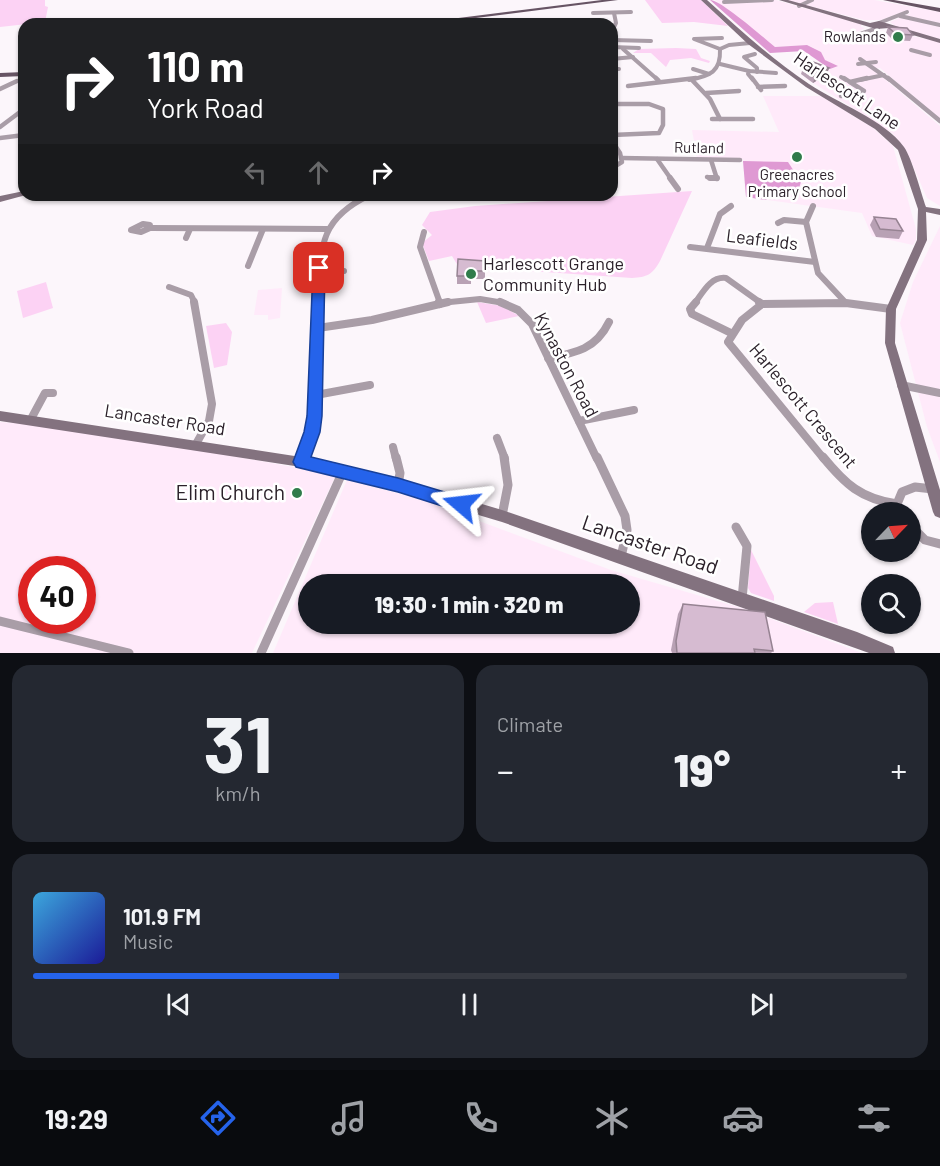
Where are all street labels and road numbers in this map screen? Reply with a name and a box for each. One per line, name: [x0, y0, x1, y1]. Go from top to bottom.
street label: Harlescott Lane: [790, 46, 905, 134]
street label: Rutland: [674, 138, 724, 156]
street label: Leafields: [725, 224, 799, 254]
street label: Kynaston Road: [530, 308, 604, 421]
street label: Harlescott Crescent: [745, 338, 862, 472]
street label: Lancaster Road: [103, 399, 227, 439]
street label: Lancaster Road: [579, 509, 722, 579]

